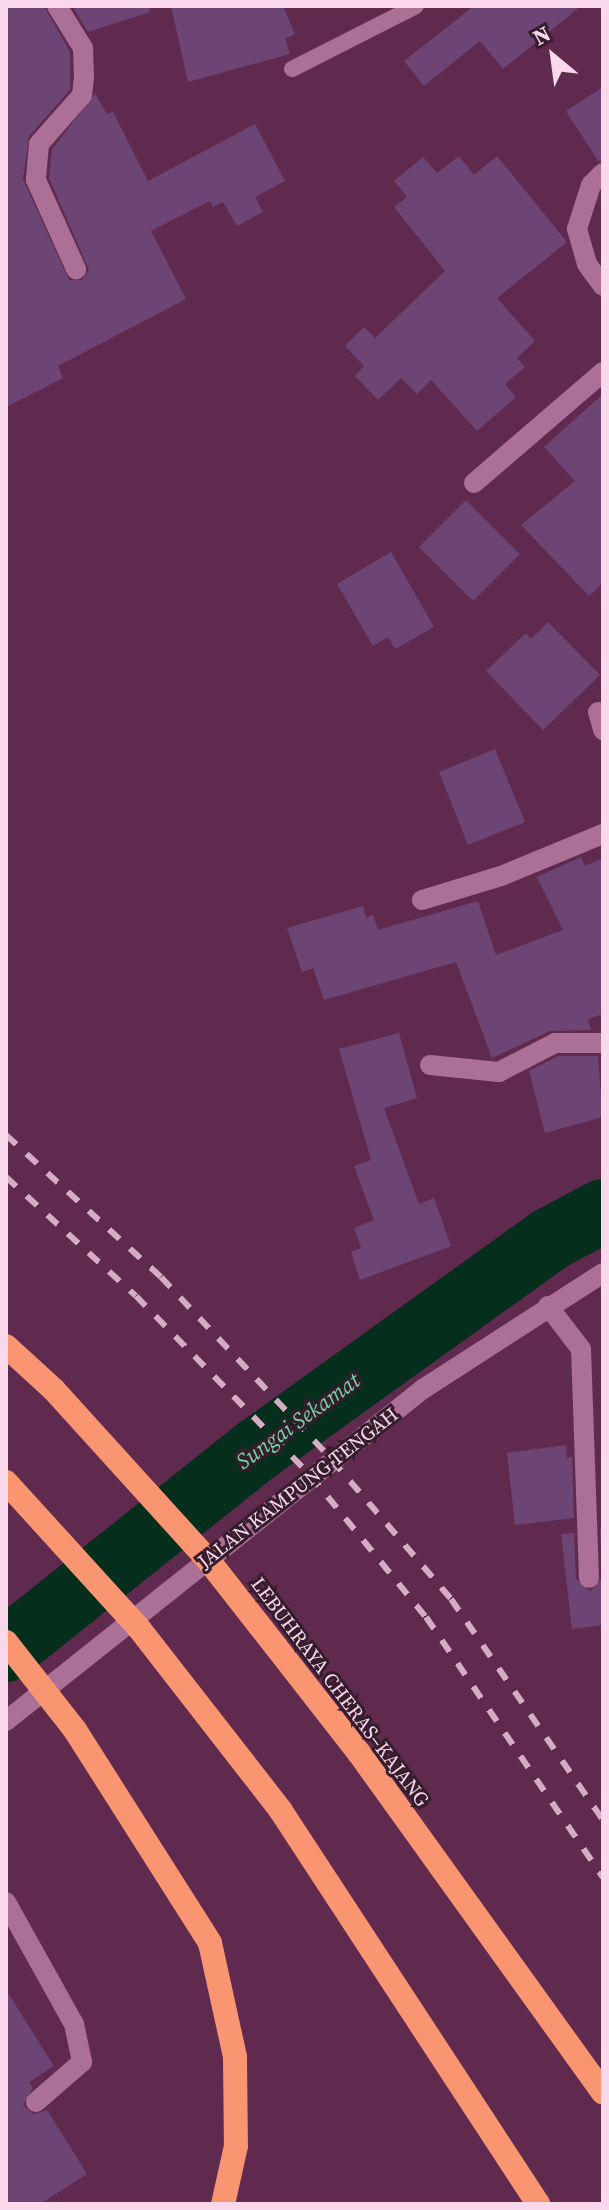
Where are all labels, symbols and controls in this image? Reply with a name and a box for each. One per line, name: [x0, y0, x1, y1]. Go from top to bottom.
north arrow: [513, 16, 593, 96]
text: N: [527, 18, 556, 52]
water label: Sungai Sekamat: [231, 1367, 365, 1475]
street label: JALAN KAMPUNG TENGAH: [193, 1402, 403, 1574]
street label: LEBUHRAYA CHERAS–KAJANG: [246, 1573, 434, 1811]

